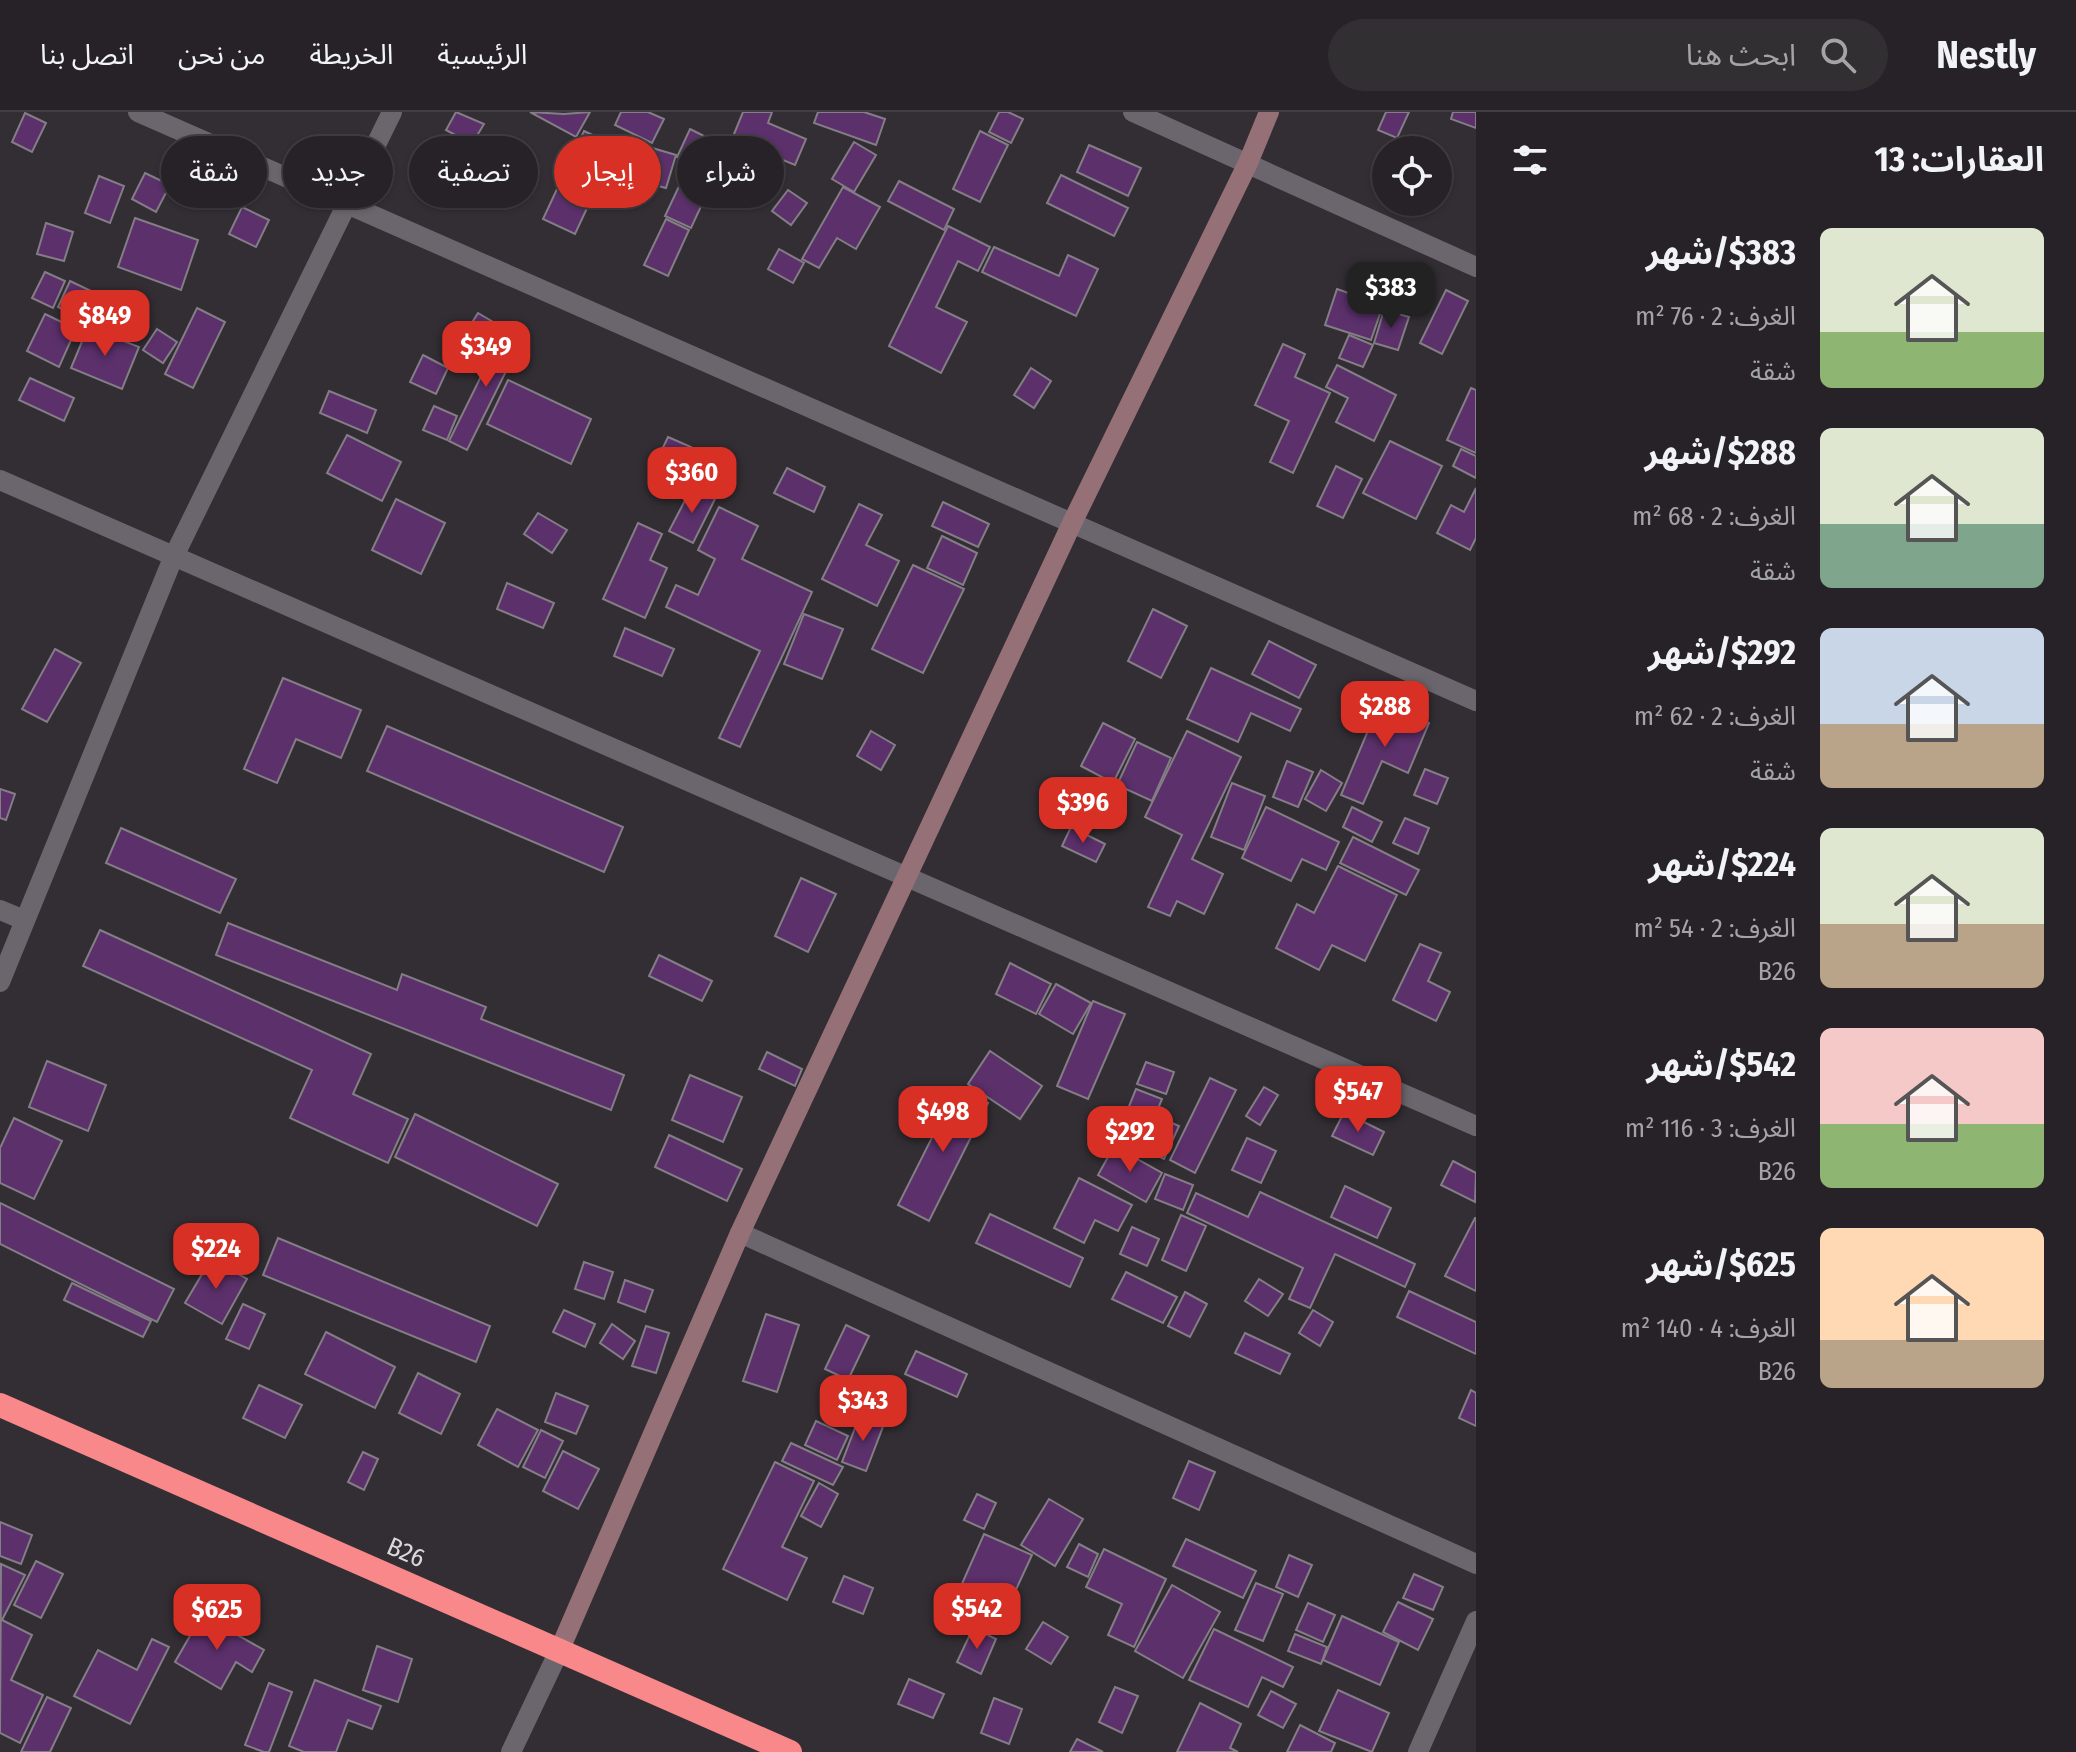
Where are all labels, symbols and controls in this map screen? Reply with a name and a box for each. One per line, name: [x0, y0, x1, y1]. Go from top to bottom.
search box: [1328, 19, 1888, 91]
text: Nestly: [1936, 32, 2036, 78]
icon: search: [1816, 33, 1860, 77]
text: ابحث هنا: [1686, 37, 1796, 73]
text: اتصل بنا: [40, 38, 134, 71]
text: من نحن: [178, 38, 265, 71]
text: الخريطة: [309, 38, 393, 71]
text: الرئيسية: [437, 38, 527, 71]
chip: شقة: [161, 136, 267, 208]
chip: جديد: [283, 136, 393, 208]
chip: تصفية: [409, 136, 538, 208]
chip: إيجار: [554, 136, 661, 208]
chip: شراء: [677, 136, 784, 208]
map controls: [1372, 136, 1452, 216]
button: locate: [1372, 136, 1452, 216]
icon: filters: [1508, 138, 1552, 182]
text: العقارات: 13: [1875, 139, 2044, 180]
text: $383/شهر: [1646, 232, 1796, 273]
icon: home: [1884, 260, 1980, 356]
pin: $383: [1344, 262, 1438, 330]
text: $383: [1365, 272, 1417, 303]
pin: $849: [58, 290, 152, 358]
text: $849: [78, 300, 132, 331]
text: الغرف: 2 · 76 m²: [1635, 301, 1796, 332]
pin: $349: [439, 321, 533, 389]
text: $349: [460, 331, 512, 362]
text: شقة: [1750, 356, 1796, 387]
text: $288/شهر: [1645, 432, 1796, 473]
pin: $360: [645, 447, 739, 515]
text: $360: [665, 457, 719, 488]
icon: home: [1884, 460, 1980, 556]
text: الغرف: 2 · 68 m²: [1632, 501, 1796, 532]
text: شقة: [1750, 556, 1796, 587]
text: $292/شهر: [1648, 632, 1796, 673]
icon: home: [1884, 660, 1980, 756]
pin: $288: [1338, 681, 1432, 749]
text: $288: [1359, 691, 1411, 722]
text: الغرف: 2 · 62 m²: [1634, 701, 1796, 732]
text: شقة: [1750, 756, 1796, 787]
pin: $396: [1036, 777, 1130, 845]
text: $396: [1057, 787, 1109, 818]
text: $224/شهر: [1648, 844, 1796, 885]
icon: home: [1884, 860, 1980, 956]
text: الغرف: 2 · 54 m²: [1634, 913, 1796, 944]
text: B26: [1758, 956, 1796, 987]
text: $542/شهر: [1647, 1044, 1796, 1085]
icon: home: [1884, 1060, 1980, 1156]
pin: $547: [1311, 1066, 1405, 1134]
text: $547: [1333, 1076, 1383, 1107]
pin: $498: [896, 1086, 990, 1154]
text: $498: [916, 1096, 970, 1127]
pin: $292: [1083, 1106, 1177, 1174]
text: الغرف: 3 · 116 m²: [1625, 1113, 1796, 1144]
text: $292: [1105, 1116, 1155, 1147]
text: B26: [1758, 1156, 1796, 1187]
pin: $224: [169, 1223, 263, 1291]
text: $224: [191, 1233, 241, 1264]
text: $625/شهر: [1646, 1244, 1796, 1285]
icon: home: [1884, 1260, 1980, 1356]
text: الغرف: 4 · 140 m²: [1621, 1313, 1796, 1344]
text: B26: [1758, 1356, 1796, 1387]
pin: $343: [816, 1375, 910, 1443]
text: $343: [838, 1385, 888, 1416]
street label: B26: [382, 1531, 429, 1574]
pin: $542: [930, 1583, 1024, 1651]
pin: $625: [170, 1584, 264, 1652]
text: $542: [952, 1593, 1002, 1624]
text: $625: [191, 1594, 243, 1625]

